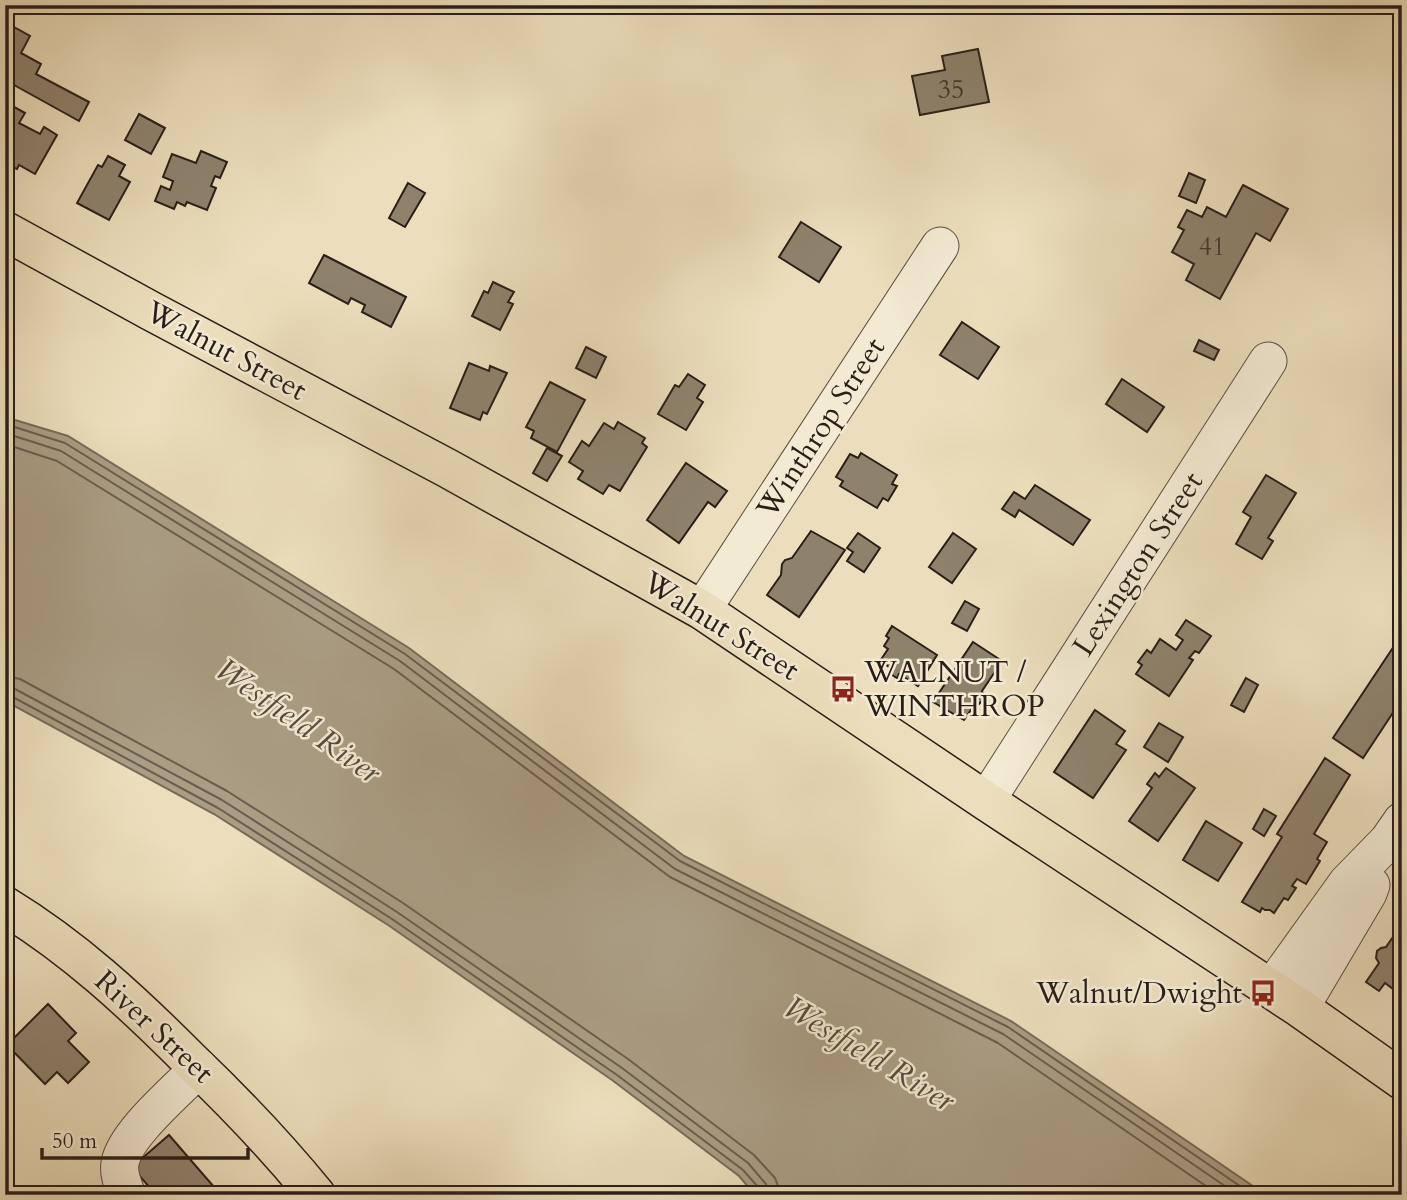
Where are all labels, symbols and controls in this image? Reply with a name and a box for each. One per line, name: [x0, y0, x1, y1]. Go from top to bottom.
house number: 35: [938, 72, 964, 107]
house number: 41: [1199, 229, 1225, 264]
street label: Walnut Street: [137, 291, 314, 411]
street label: Winthrop Street: [747, 329, 895, 527]
street label: Lexington Street: [1063, 464, 1213, 664]
street label: Walnut Street: [634, 561, 807, 691]
water label: Westfield River: [207, 648, 391, 795]
place label: WALNUT / WINTHROP: [863, 652, 1045, 727]
bus stop icon: WALNUT / WINTHROP: [828, 674, 858, 704]
street label: River Street: [85, 961, 223, 1093]
place label: Walnut/Dwight: [1035, 973, 1243, 1014]
bus stop icon: Walnut/Dwight: [1248, 978, 1278, 1008]
water label: Westfield River: [775, 986, 964, 1123]
scale bar: [42, 1116, 248, 1160]
text: 50 m: [52, 1127, 97, 1156]

